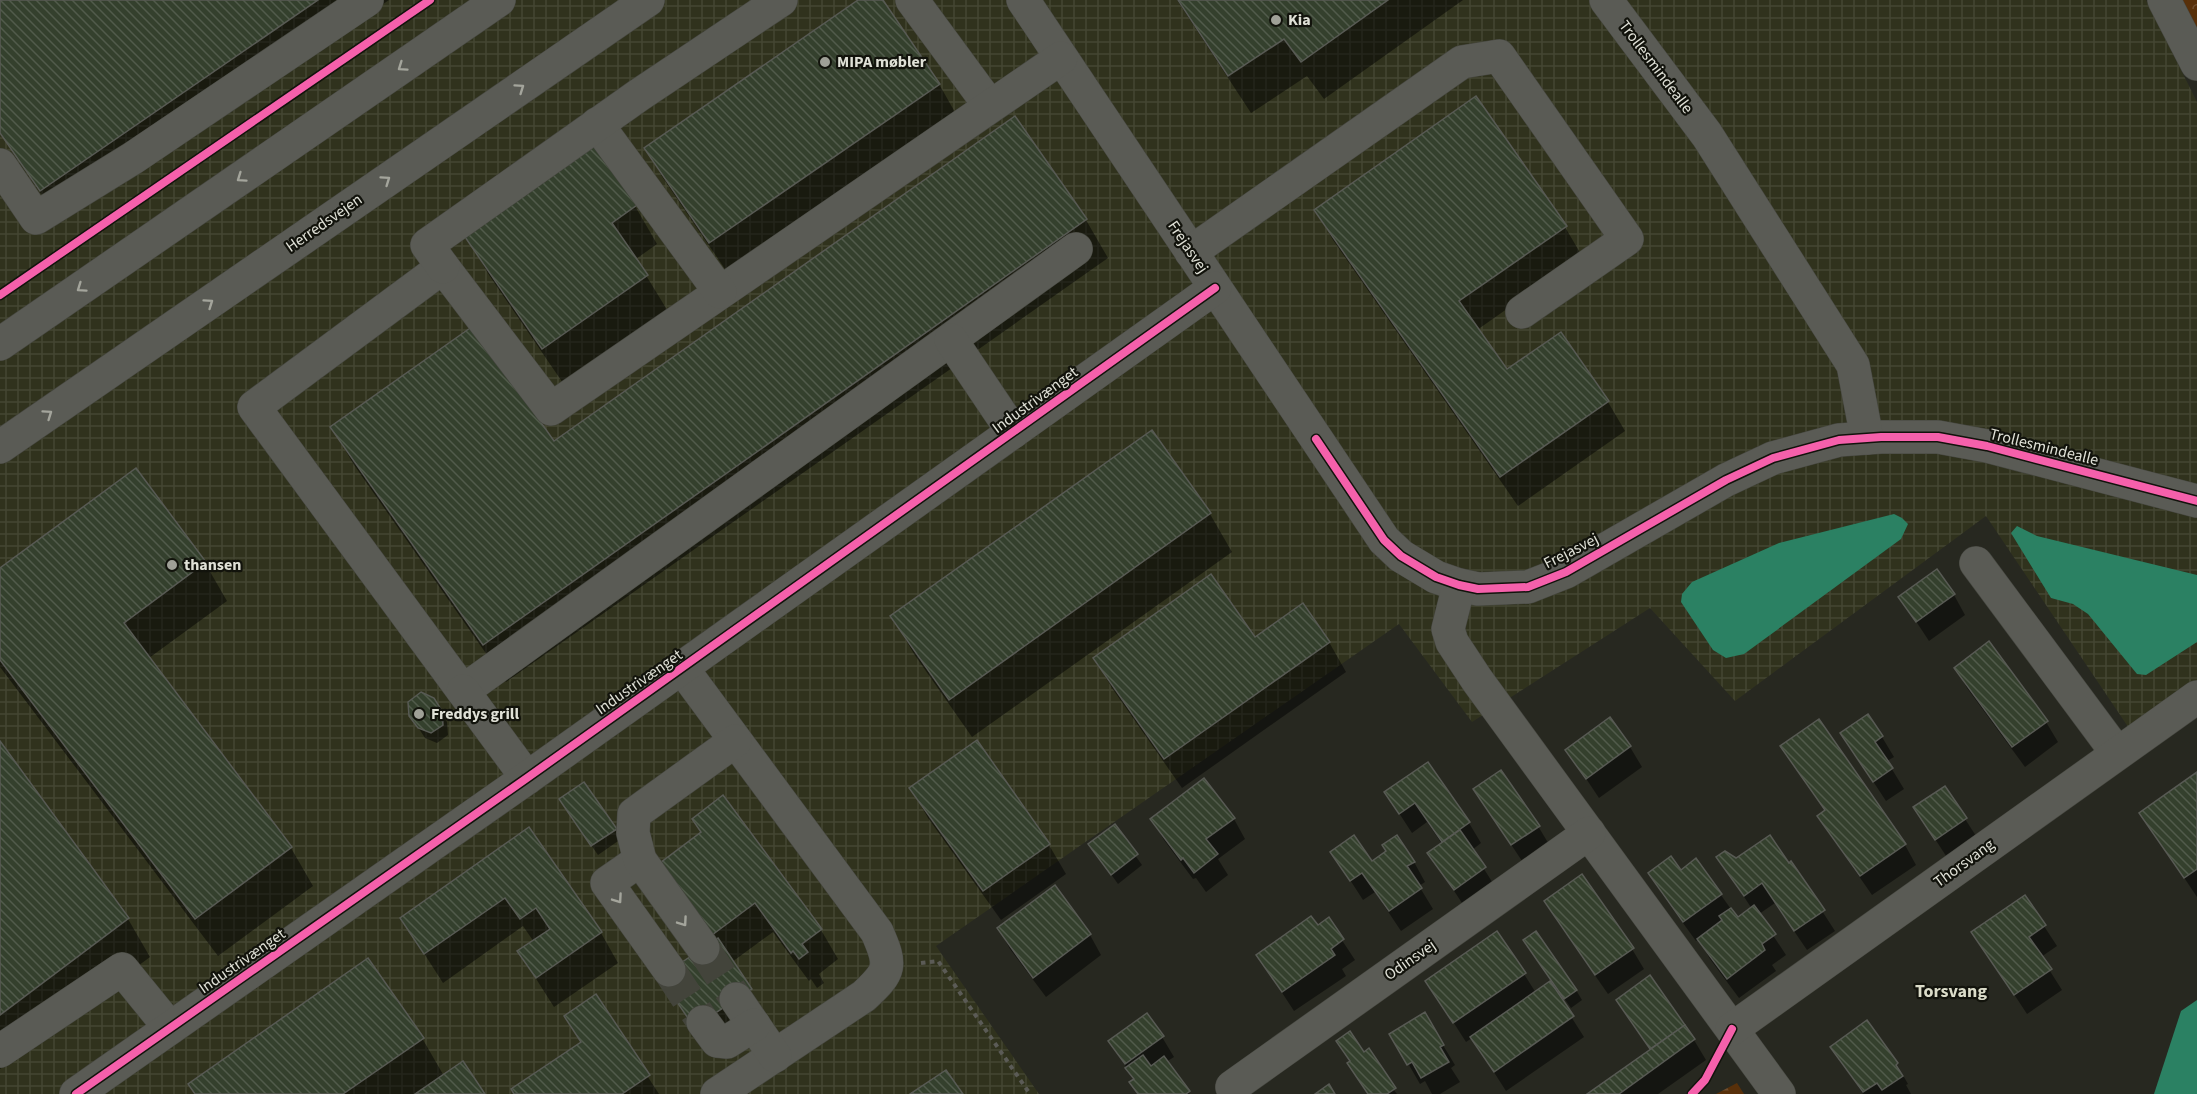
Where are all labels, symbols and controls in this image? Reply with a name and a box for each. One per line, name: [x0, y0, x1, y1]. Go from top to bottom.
place label: Kia: [1288, 9, 1311, 31]
marker: Kia: [1269, 13, 1283, 27]
street label: Trollesmindealle: [1614, 16, 1698, 118]
place label: MIPA møbler: [837, 51, 927, 73]
marker: MIPA møbler: [818, 55, 832, 69]
one-way arrow: [398, 60, 409, 71]
one-way arrow: [513, 84, 524, 95]
one-way arrow: [237, 171, 248, 182]
one-way arrow: [380, 176, 391, 187]
street label: Herredsvejen: [281, 189, 367, 257]
street label: Frejasvej: [1162, 216, 1214, 278]
one-way arrow: [76, 281, 87, 292]
one-way arrow: [202, 299, 213, 310]
street label: Industrivænget: [988, 361, 1083, 439]
one-way arrow: [42, 410, 53, 421]
street label: Trollesmindealle: [1987, 423, 2101, 471]
street label: Frejasvej: [1540, 528, 1602, 574]
place label: thansen: [184, 554, 241, 576]
marker: thansen: [165, 558, 179, 572]
street label: Industrivænget: [591, 644, 687, 720]
place label: Freddys grill: [431, 703, 519, 725]
marker: Freddys grill: [412, 707, 426, 721]
street label: Thorsvang: [1929, 833, 1999, 893]
one-way arrow: [611, 892, 622, 903]
one-way arrow: [676, 915, 687, 926]
street label: Industrivænget: [194, 923, 290, 999]
street label: Odinsvej: [1380, 934, 1440, 986]
district label: Torsvang: [1915, 979, 1987, 1004]

